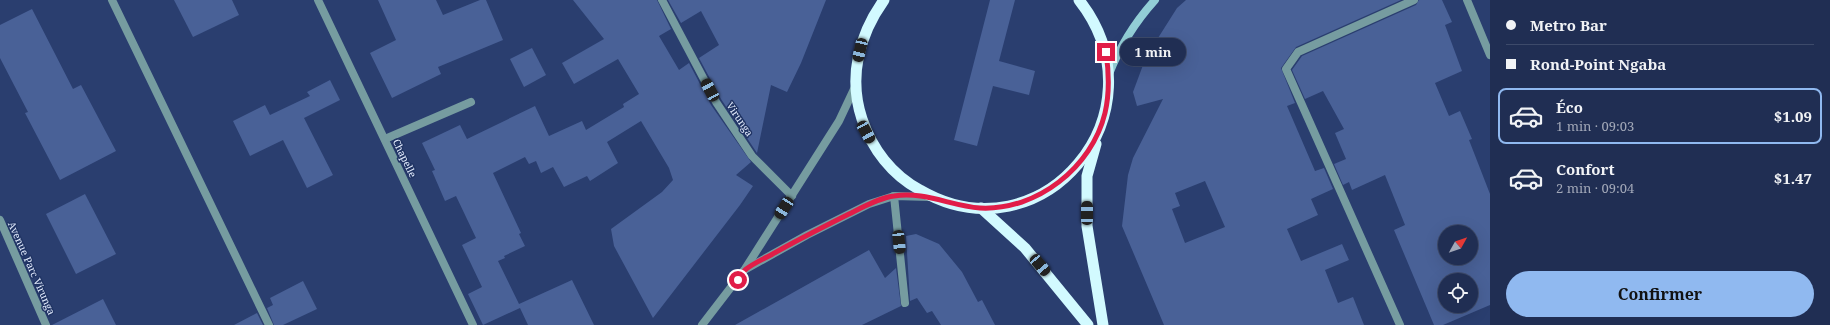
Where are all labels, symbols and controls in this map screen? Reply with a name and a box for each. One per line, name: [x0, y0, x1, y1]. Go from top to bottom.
text: Metro Bar: [1530, 15, 1607, 35]
car: [851, 37, 869, 63]
callout: 1 min: [1120, 38, 1186, 66]
route end: [1097, 43, 1115, 61]
text: 1 min: [1135, 43, 1171, 61]
text: Rond-Point Ngaba: [1530, 54, 1666, 74]
car: [699, 77, 721, 103]
text: Éco: [1556, 97, 1583, 117]
icon: car: [1508, 98, 1544, 134]
street label: Virunga: [723, 99, 757, 139]
text: $1.09: [1774, 106, 1812, 126]
text: 1 min · 09:03: [1556, 117, 1634, 135]
car: [855, 119, 877, 145]
street label: Chapelle: [390, 136, 420, 180]
text: Confort: [1556, 159, 1615, 179]
icon: car: [1508, 160, 1544, 196]
text: $1.47: [1774, 168, 1812, 188]
text: 2 min · 09:04: [1556, 179, 1634, 197]
car: [772, 195, 796, 221]
car: [1081, 201, 1093, 225]
street label: Avenue Parc Virunga: [5, 219, 59, 317]
north arrow: [1438, 225, 1478, 265]
map controls: [1438, 225, 1478, 313]
car: [892, 229, 906, 255]
car: [1028, 252, 1052, 278]
route start: [729, 271, 747, 289]
button: Confirmer: [1506, 271, 1814, 317]
button: locate: [1438, 273, 1478, 313]

